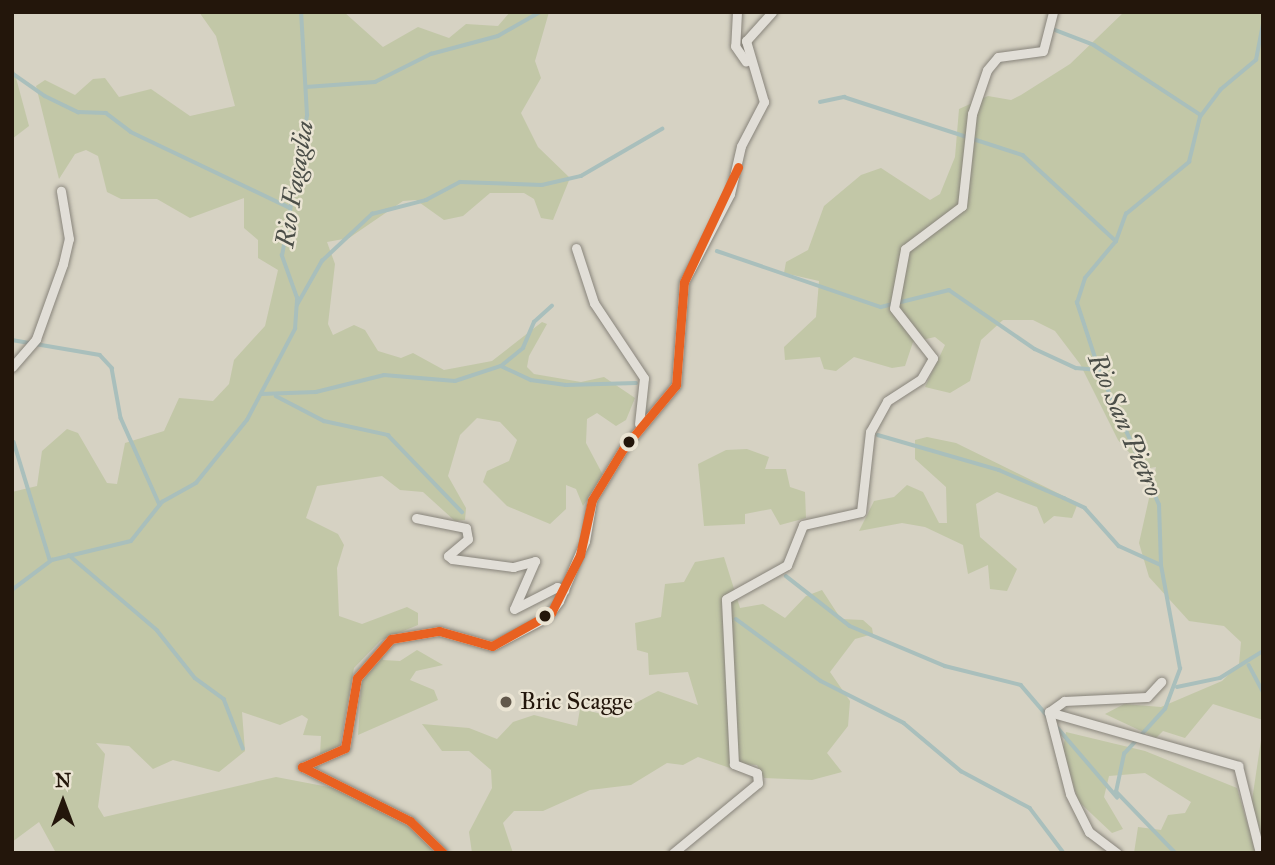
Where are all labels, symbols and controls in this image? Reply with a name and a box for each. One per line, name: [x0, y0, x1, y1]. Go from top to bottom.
water label: Rio Fagaglia: [270, 118, 320, 250]
water label: Rio San Pietro: [1081, 349, 1169, 501]
unlabelled marker: [622, 435, 636, 449]
unlabelled marker: [538, 609, 552, 623]
place label: Bric Scagge: [520, 688, 633, 716]
marker: Bric Scagge: [498, 694, 514, 710]
north arrow: [28, 767, 98, 837]
text: N: [55, 769, 71, 792]

